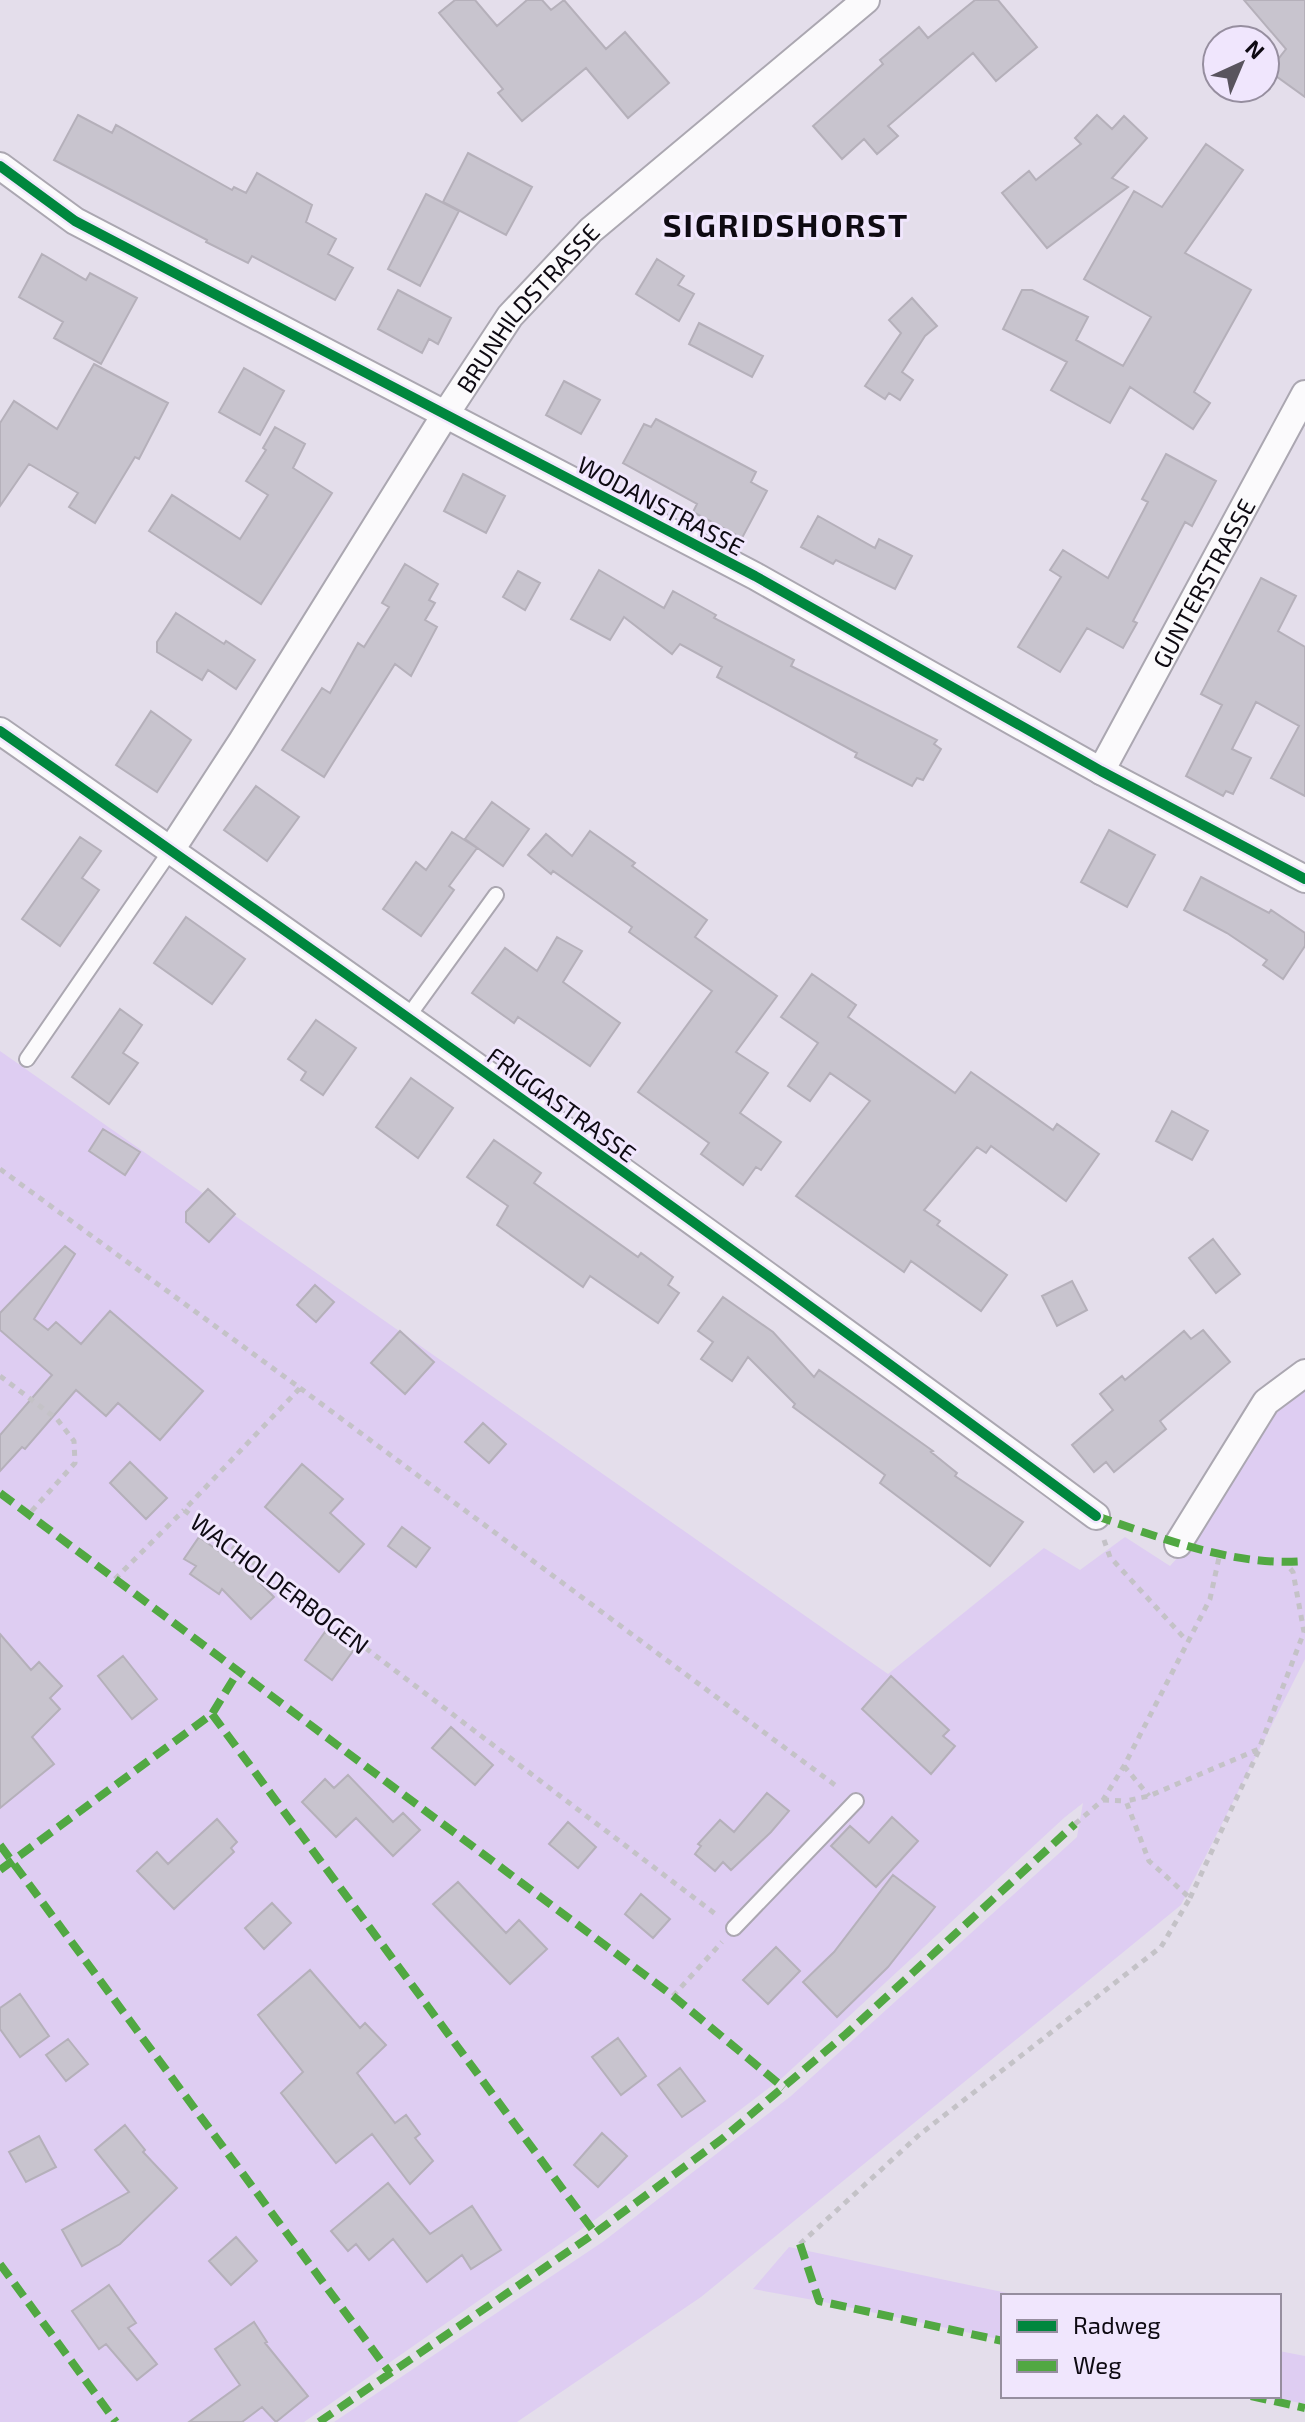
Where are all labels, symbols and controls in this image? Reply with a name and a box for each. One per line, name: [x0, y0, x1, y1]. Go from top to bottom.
north arrow: [1201, 24, 1281, 104]
text: N: [1241, 34, 1270, 64]
district label: SIGRIDSHORST: [663, 205, 909, 243]
street label: BRUNHILDSTRASSE: [450, 217, 605, 398]
street label: WODANSTRASSE: [573, 449, 749, 561]
street label: GUNTERSTRASSE: [1145, 493, 1260, 672]
street label: FRIGGASTRASSE: [482, 1040, 642, 1168]
street label: WACHOLDERBOGEN: [185, 1507, 375, 1659]
legend: [1001, 2294, 1281, 2398]
text: Radweg: [1073, 2310, 1161, 2339]
text: Weg: [1073, 2350, 1122, 2379]

